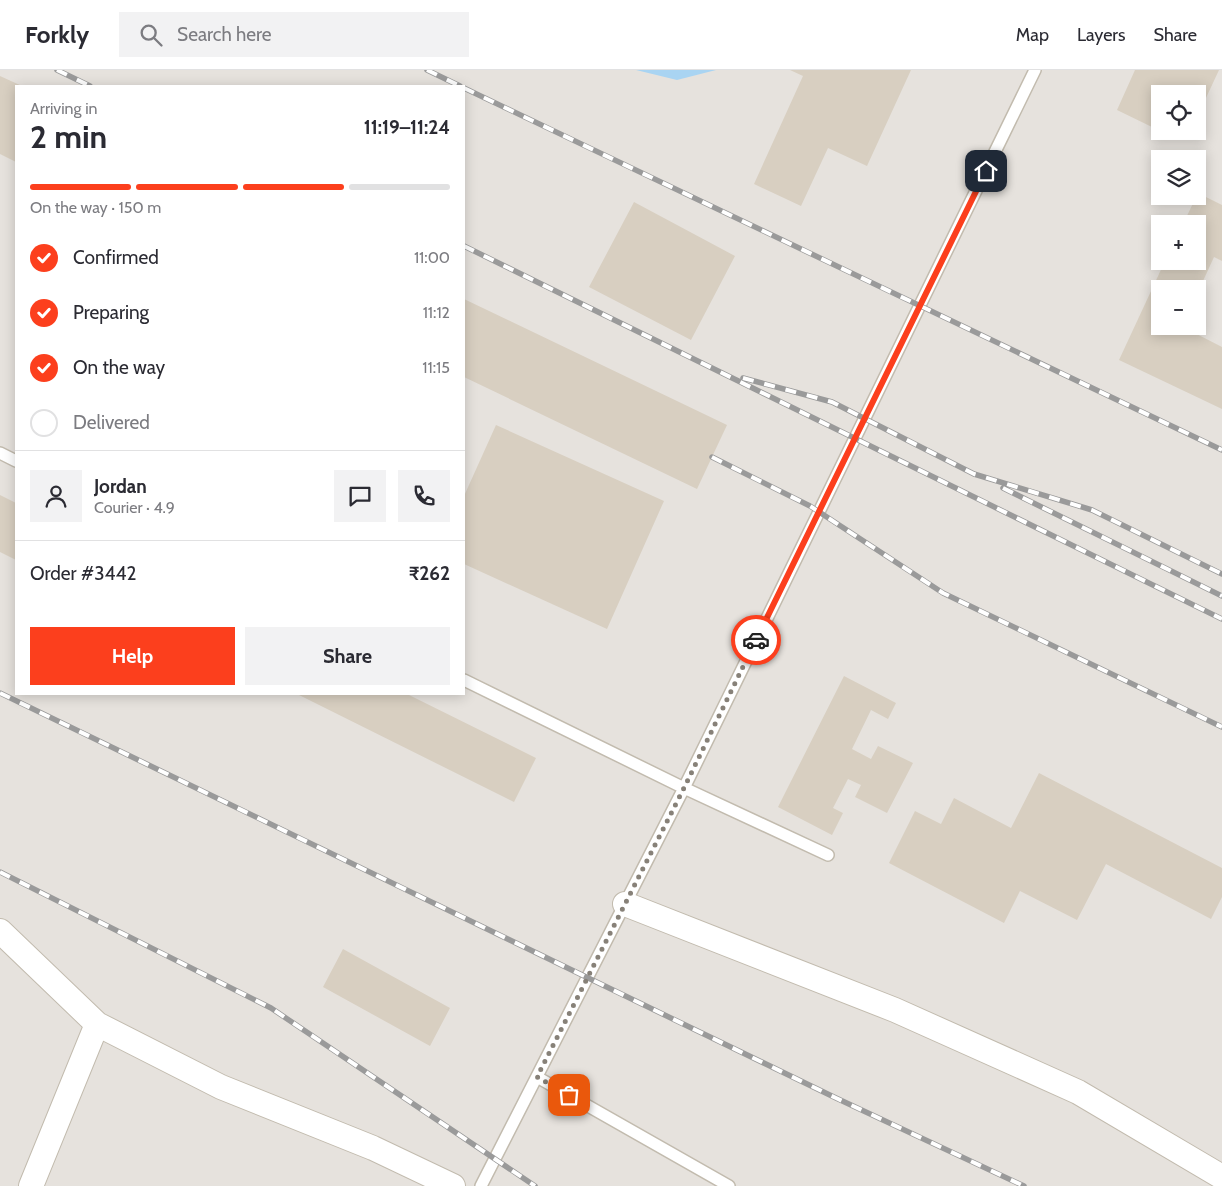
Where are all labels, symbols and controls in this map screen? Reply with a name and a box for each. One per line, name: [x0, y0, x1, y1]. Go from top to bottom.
search box: [119, 12, 469, 57]
text: Forkly: [25, 20, 89, 49]
icon: search: [137, 21, 165, 49]
text: Search here: [177, 23, 272, 46]
text: Map: [1016, 24, 1049, 46]
text: Layers: [1077, 24, 1126, 46]
text: Share: [1154, 24, 1197, 46]
map controls: [1151, 85, 1206, 335]
button: locate: [1151, 85, 1206, 140]
text: Arriving in: [30, 99, 97, 118]
text: 11:19–11:24: [364, 116, 450, 139]
text: 2 min: [30, 117, 107, 156]
pin: [965, 150, 1007, 192]
button: layers: [1151, 150, 1206, 205]
icon: home: [972, 157, 1000, 185]
text: On the way · 150 m: [30, 198, 161, 217]
button: +: [1151, 215, 1206, 270]
icon: check: [30, 244, 58, 272]
text: Confirmed: [73, 246, 159, 269]
text: 11:00: [414, 248, 450, 267]
button: −: [1151, 280, 1206, 335]
icon: check: [30, 299, 58, 327]
text: Preparing: [73, 301, 149, 324]
text: 11:12: [423, 303, 450, 322]
icon: check: [30, 354, 58, 382]
text: On the way: [73, 356, 165, 379]
text: 11:15: [422, 358, 450, 377]
text: Delivered: [73, 411, 150, 434]
button: person: [30, 470, 82, 522]
button: chat: [334, 470, 386, 522]
button: phone: [398, 470, 450, 522]
text: Jordan: [94, 475, 147, 498]
text: Courier · 4.9: [94, 498, 175, 517]
text: Order #3442: [30, 562, 136, 585]
text: ₹262: [409, 562, 450, 585]
courier: [731, 615, 781, 665]
icon: car: [742, 626, 770, 654]
button: Help: [30, 627, 235, 685]
button: Share: [245, 627, 450, 685]
pin: [548, 1074, 590, 1116]
icon: bag: [555, 1081, 583, 1109]

